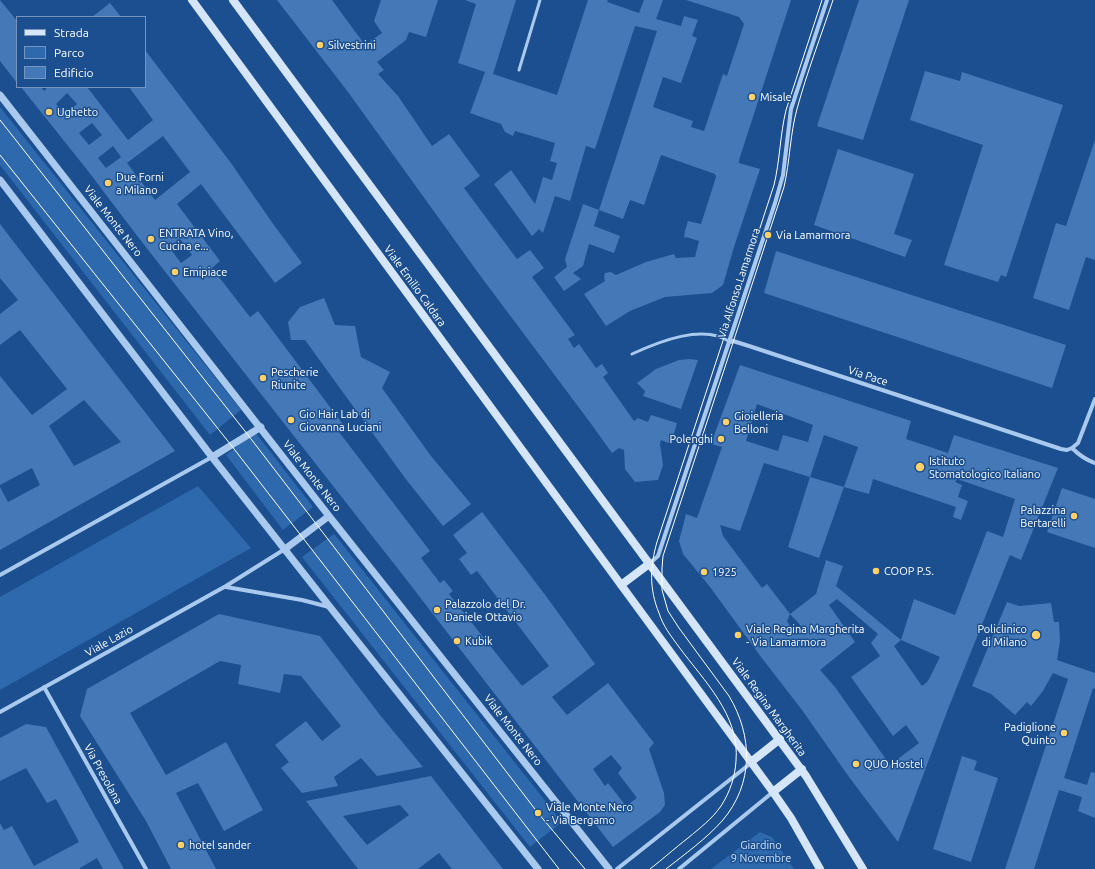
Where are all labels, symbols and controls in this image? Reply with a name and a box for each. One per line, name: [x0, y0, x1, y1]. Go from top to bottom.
legend: [16, 16, 146, 88]
text: Strada: [54, 26, 89, 39]
place label: Silvestrini: [328, 38, 376, 52]
marker: Silvestrini: [315, 40, 325, 50]
text: Parco: [54, 46, 84, 59]
text: Edificio: [54, 66, 94, 79]
place label: Misale: [760, 90, 792, 104]
marker: Misale: [747, 92, 757, 102]
place label: Ughetto: [57, 105, 98, 119]
marker: Ughetto: [44, 107, 54, 117]
place label: Due Forni a Milano: [116, 170, 164, 196]
marker: Due Forni a Milano: [103, 178, 113, 188]
street label: Viale Monte Nero: [81, 183, 145, 259]
place label: ENTRATA Vino, Cucina e...: [159, 226, 233, 252]
street label: Via Alfonso Lamarmora: [715, 226, 763, 340]
place label: Via Lamarmora: [776, 228, 851, 242]
marker: Via Lamarmora: [763, 230, 773, 240]
marker: ENTRATA Vino, Cucina e...: [146, 234, 156, 244]
street label: Viale Emilio Caldara: [381, 243, 449, 329]
place label: Emipiace: [183, 265, 227, 279]
marker: Emipiace: [170, 267, 180, 277]
street label: Via Pace: [846, 363, 890, 389]
place label: Pescherie Riunite: [271, 365, 319, 391]
marker: Pescherie Riunite: [258, 373, 268, 383]
place label: Gio Hair Lab di Giovanna Luciani: [299, 407, 381, 433]
place label: Gioielleria Belloni: [734, 409, 783, 435]
marker: Gio Hair Lab di Giovanna Luciani: [286, 415, 296, 425]
marker: Gioielleria Belloni: [721, 417, 731, 427]
place label: Polenghi: [670, 432, 713, 446]
marker: Polenghi: [716, 434, 726, 444]
street label: Viale Monte Nero: [280, 438, 344, 514]
place label: Istituto Stomatologico Italiano: [929, 454, 1040, 480]
marker: Istituto Stomatologico Italiano: [914, 461, 926, 473]
place label: Palazzina Bertarelli: [1020, 503, 1066, 529]
marker: Palazzina Bertarelli: [1069, 511, 1079, 521]
place label: COOP P.S.: [884, 564, 934, 578]
place label: 1925: [712, 565, 737, 579]
marker: COOP P.S.: [871, 566, 881, 576]
marker: 1925: [699, 567, 709, 577]
place label: Palazzolo del Dr. Daniele Ottavio: [445, 597, 526, 623]
marker: Palazzolo del Dr. Daniele Ottavio: [432, 605, 442, 615]
street label: Viale Lazio: [83, 622, 135, 660]
place label: Viale Regina Margherita - Via Lamarmora: [746, 622, 864, 648]
place label: Policlinico di Milano: [977, 622, 1027, 648]
marker: Policlinico di Milano: [1030, 629, 1042, 641]
marker: Viale Regina Margherita - Via Lamarmora: [733, 630, 743, 640]
place label: Kubik: [465, 634, 493, 648]
marker: Kubik: [452, 636, 462, 646]
street label: Viale Regina Margherita: [729, 655, 809, 759]
street label: Viale Monte Nero: [481, 692, 545, 768]
place label: Padiglione Quinto: [1004, 720, 1056, 746]
marker: Padiglione Quinto: [1059, 728, 1069, 738]
street label: Via Presolana: [81, 742, 125, 806]
place label: QUO Hostel: [864, 757, 923, 771]
marker: QUO Hostel: [851, 759, 861, 769]
place label: Viale Monte Nero - Via Bergamo: [546, 800, 633, 826]
marker: Viale Monte Nero - Via Bergamo: [533, 808, 543, 818]
place label: hotel sander: [189, 838, 251, 852]
park label: Giardino 9 Novembre: [731, 838, 791, 864]
marker: hotel sander: [176, 840, 186, 850]

